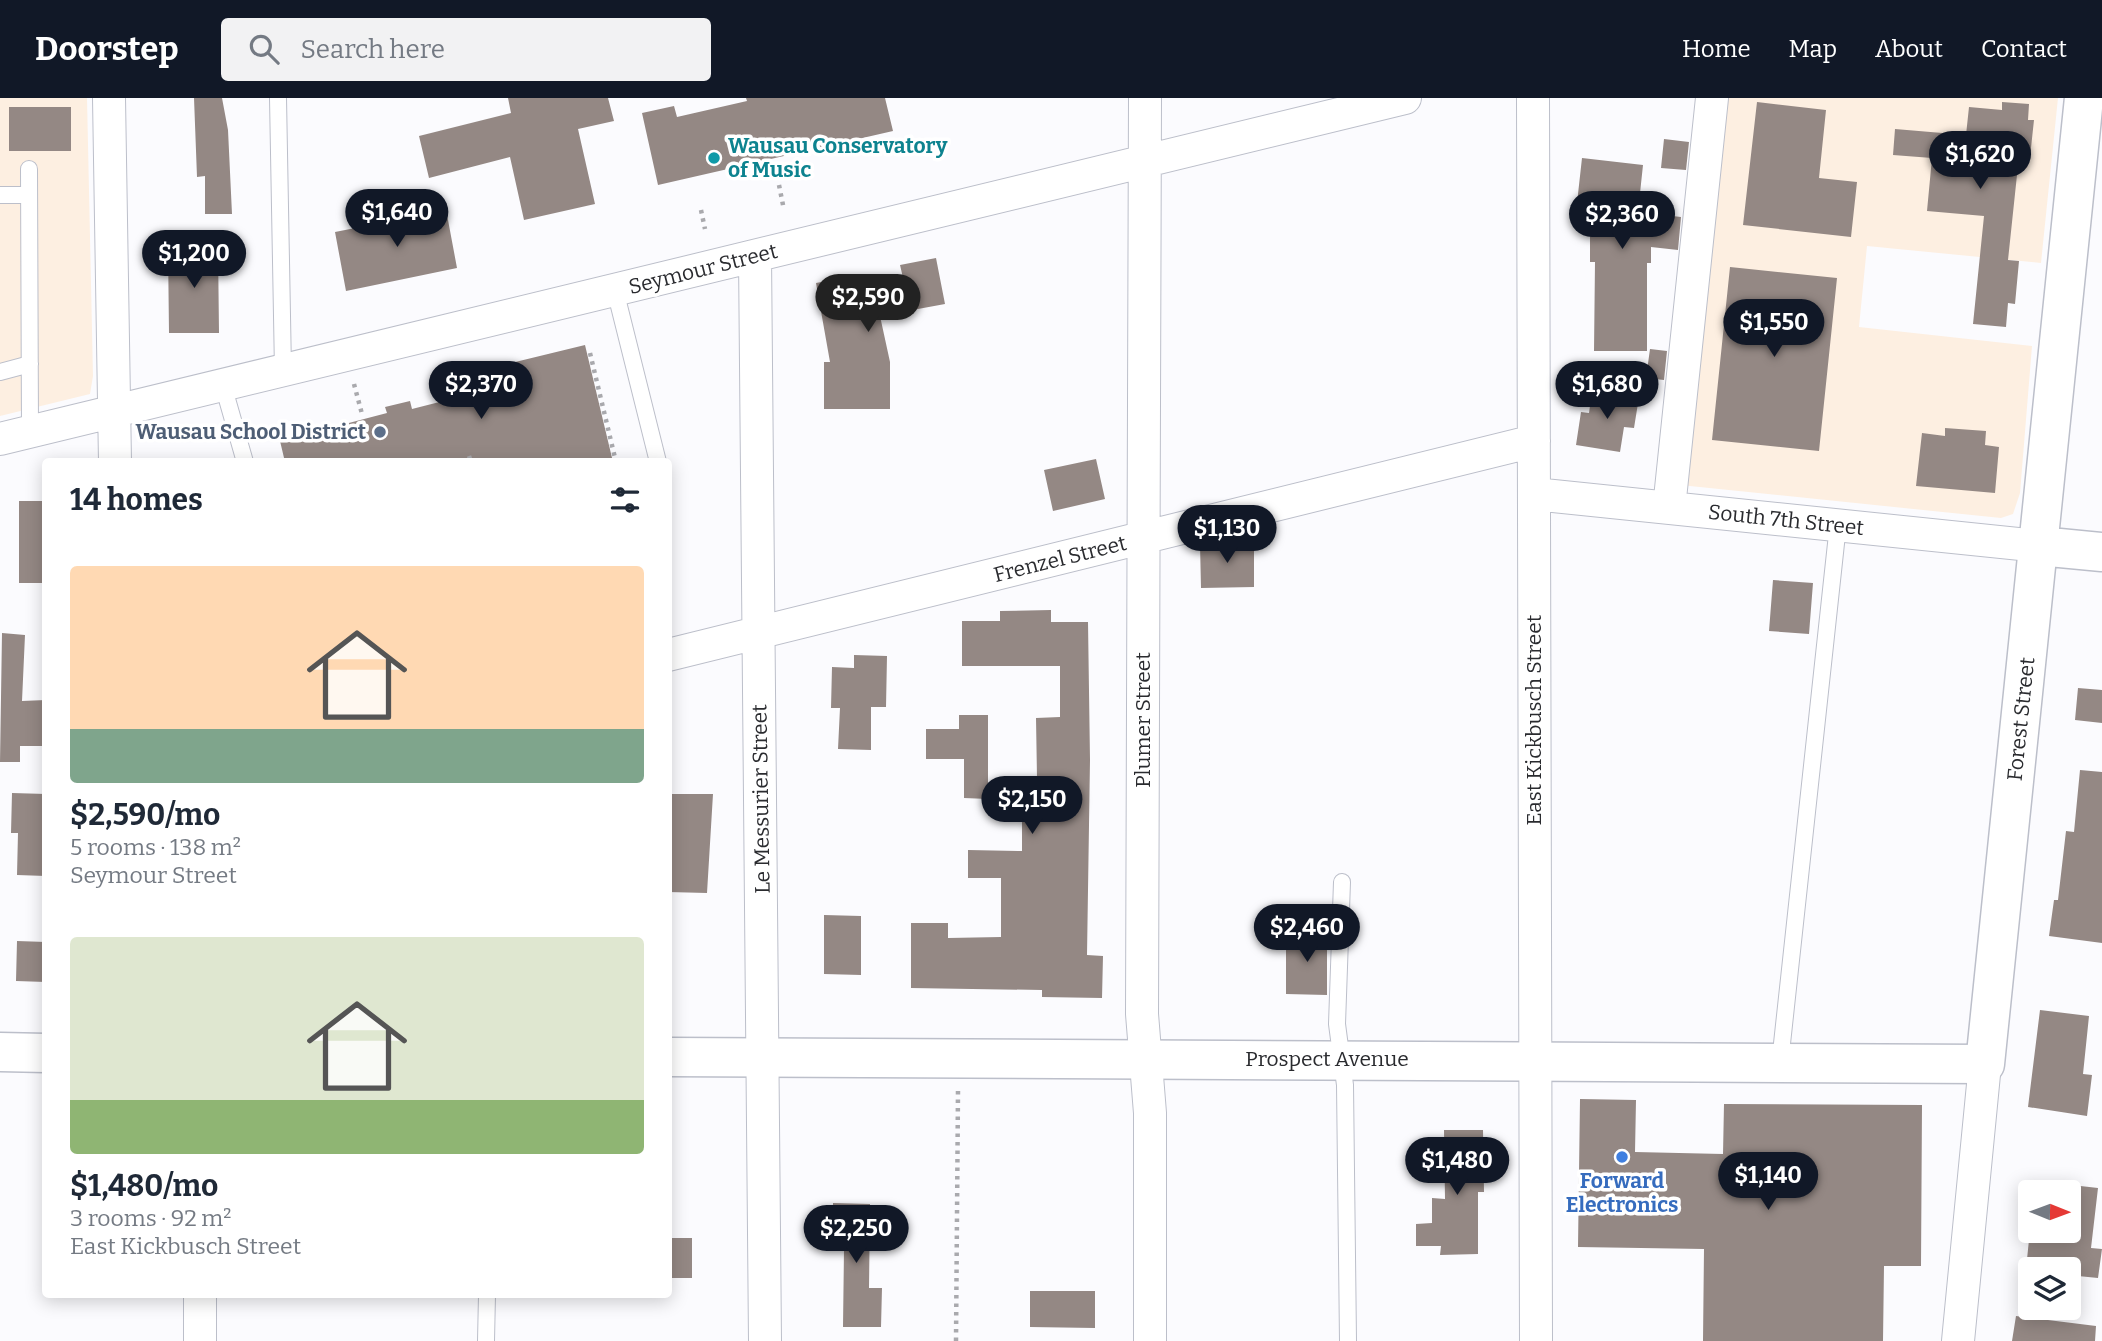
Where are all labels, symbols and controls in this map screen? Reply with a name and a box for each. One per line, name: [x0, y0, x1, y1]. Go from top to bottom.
search box: [221, 18, 711, 81]
text: Doorstep: [35, 29, 179, 69]
icon: search: [245, 30, 283, 68]
text: Search here: [301, 34, 445, 65]
text: Home: [1682, 35, 1751, 63]
text: Map: [1789, 35, 1837, 63]
text: About: [1875, 35, 1943, 63]
text: Contact: [1981, 35, 2067, 63]
pin: $1,620: [1923, 132, 2037, 191]
place label: Wausau Conservatory of Music: [728, 133, 948, 183]
text: $1,620: [1945, 140, 2015, 168]
marker: Wausau Conservatory of Music: [706, 150, 722, 166]
pin: $1,640: [340, 190, 454, 249]
pin: $2,360: [1565, 192, 1679, 251]
text: $1,640: [361, 198, 433, 226]
text: $2,360: [1585, 200, 1659, 228]
pin: $1,200: [137, 230, 251, 290]
street label: Seymour Street: [626, 238, 780, 300]
text: $1,200: [158, 239, 230, 267]
pin: $2,590: [811, 274, 925, 334]
text: $2,590: [831, 283, 905, 311]
pin: $1,550: [1717, 300, 1831, 359]
text: $1,550: [1739, 308, 1809, 336]
pin: $2,370: [424, 362, 538, 421]
pin: $1,680: [1550, 362, 1664, 421]
text: $2,370: [445, 370, 517, 398]
text: $1,680: [1571, 370, 1643, 398]
place label: Wausau School District: [135, 419, 367, 445]
marker: Wausau School District: [372, 424, 388, 440]
icon: filters: [606, 481, 644, 519]
text: 14 homes: [70, 482, 203, 518]
street label: South 7th Street: [1707, 499, 1866, 541]
pin: $1,130: [1170, 505, 1284, 565]
text: $1,130: [1194, 514, 1260, 542]
street label: Frenzel Street: [991, 530, 1130, 588]
icon: home: [294, 612, 420, 738]
street label: East Kickbusch Street: [1521, 614, 1547, 825]
street label: Plumer Street: [1130, 652, 1156, 788]
street label: Forest Street: [2002, 655, 2040, 782]
street label: Le Messurier Street: [746, 704, 776, 894]
pin: $2,150: [975, 776, 1089, 836]
text: $2,150: [997, 785, 1067, 813]
text: $2,590/mo: [70, 797, 220, 833]
text: 5 rooms · 138 m²: [70, 833, 241, 861]
text: Seymour Street: [70, 861, 237, 889]
pin: $2,460: [1250, 904, 1364, 964]
text: $2,460: [1270, 913, 1344, 941]
icon: home: [294, 983, 420, 1109]
street label: Prospect Avenue: [1245, 1046, 1409, 1072]
pin: $1,480: [1400, 1138, 1514, 1197]
text: $1,480: [1421, 1146, 1493, 1174]
marker: Forward Electronics: [1614, 1149, 1630, 1165]
pin: $1,140: [1711, 1152, 1825, 1212]
text: $1,140: [1734, 1161, 1802, 1189]
text: $1,480/mo: [70, 1168, 218, 1204]
place label: Forward Electronics: [1566, 1168, 1678, 1218]
north arrow: [2018, 1180, 2081, 1242]
map controls: [2018, 1180, 2081, 1320]
text: 3 rooms · 92 m²: [70, 1204, 231, 1232]
pin: $2,250: [799, 1206, 913, 1265]
text: $2,250: [820, 1214, 892, 1242]
text: East Kickbusch Street: [70, 1232, 301, 1260]
button: layers: [2018, 1257, 2081, 1320]

